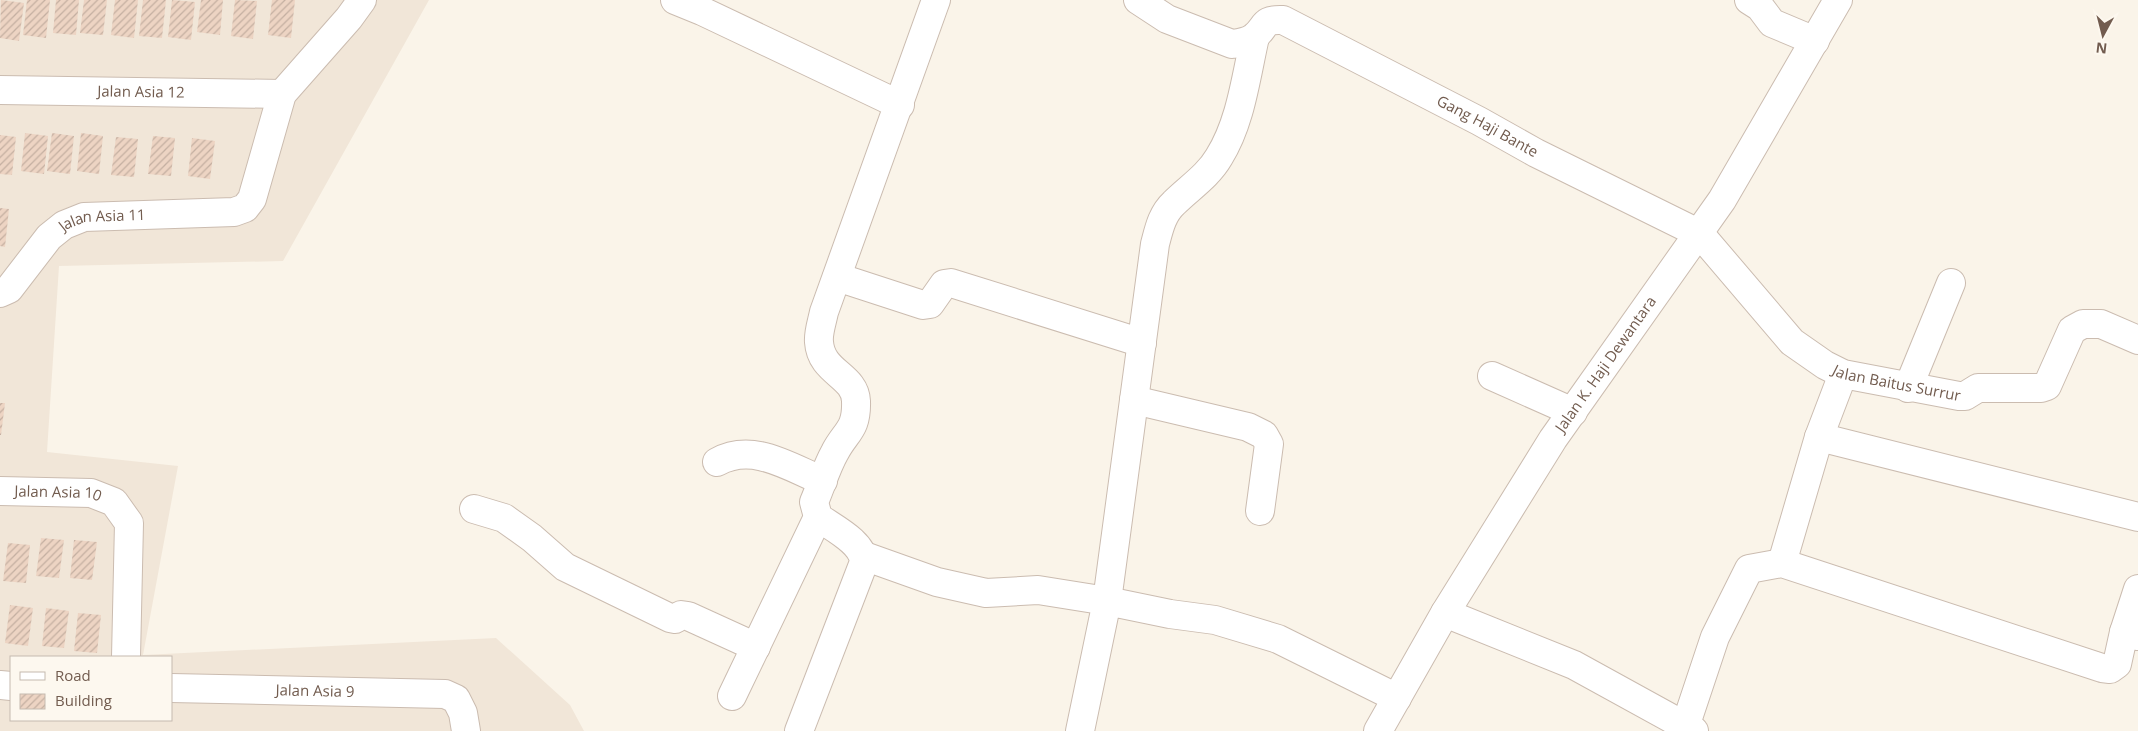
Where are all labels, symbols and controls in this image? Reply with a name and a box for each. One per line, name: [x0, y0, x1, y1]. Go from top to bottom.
north arrow: [2078, 10, 2128, 60]
text: N: [2095, 38, 2108, 59]
street label: Jalan Asia 12: [95, 80, 185, 102]
street label: Gang Haji Bante: [1434, 90, 1542, 161]
street label: Jalan Asia 11: [52, 204, 146, 236]
street label: Jalan K. Haji Dewantara: [1549, 292, 1660, 437]
street label: Jalan Baitus Surrur: [1828, 359, 1962, 405]
street label: Jalan Asia 10: [12, 480, 105, 505]
legend: [10, 656, 172, 721]
text: Road: [55, 665, 91, 685]
street label: Jalan Asia 9: [273, 679, 355, 701]
text: Building: [55, 690, 112, 710]

